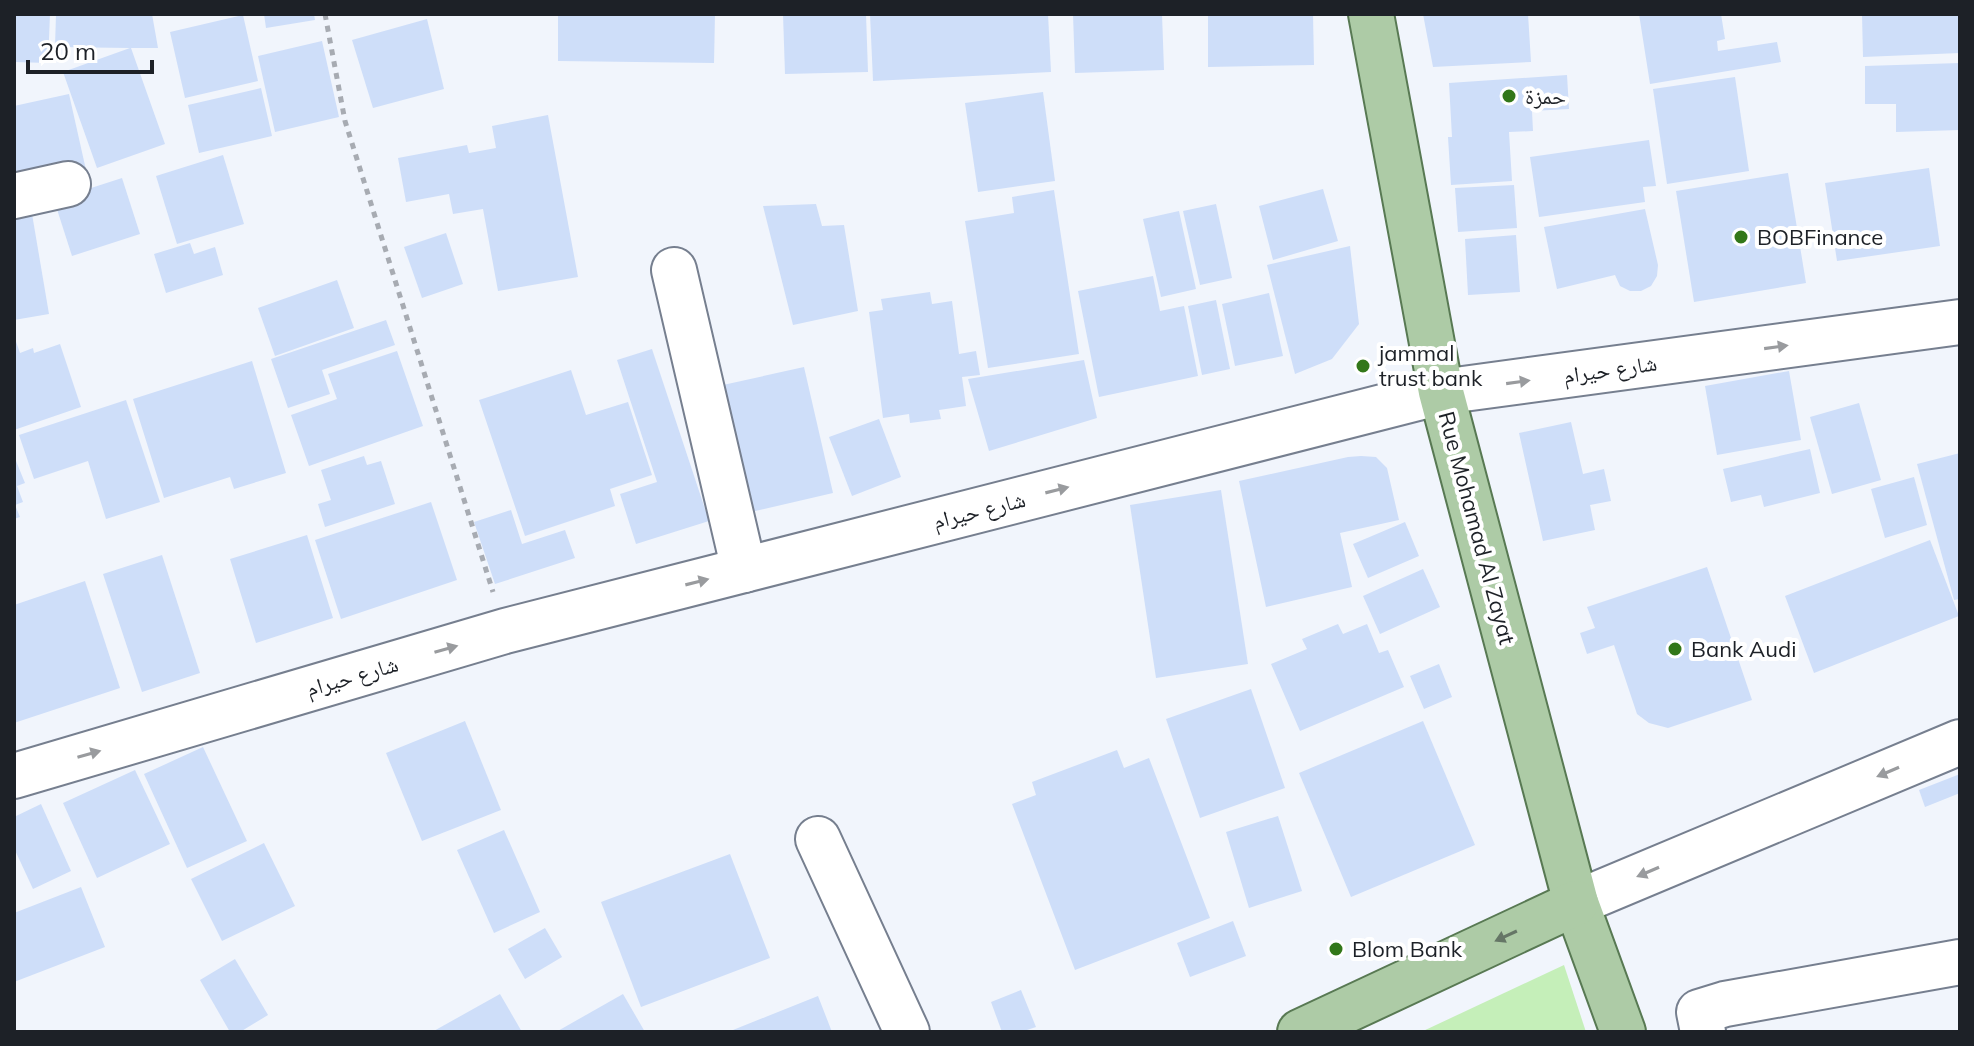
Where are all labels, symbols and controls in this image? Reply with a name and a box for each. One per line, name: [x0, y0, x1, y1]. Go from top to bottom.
scale bar: [28, 24, 152, 74]
text: 20 m: [40, 36, 96, 66]
place label: حمزة: [1525, 82, 1566, 110]
marker: حمزة: [1500, 87, 1518, 105]
place label: BOBFinance: [1757, 223, 1883, 251]
marker: BOBFinance: [1732, 228, 1750, 246]
place label: jammal trust bank: [1377, 339, 1483, 392]
one-way arrow: [1763, 340, 1788, 353]
street label: شارع حيرام: [1561, 349, 1659, 390]
marker: jammal trust bank: [1354, 357, 1372, 375]
one-way arrow: [1506, 375, 1531, 388]
street label: Rue Mohamad Al Zayat: [1432, 408, 1522, 648]
one-way arrow: [1045, 483, 1070, 495]
street label: شارع حيرام: [930, 485, 1028, 536]
one-way arrow: [685, 575, 710, 587]
place label: Bank Audi: [1691, 635, 1796, 663]
marker: Bank Audi: [1666, 640, 1684, 658]
one-way arrow: [433, 642, 458, 654]
street label: شارع حيرام: [303, 650, 401, 703]
one-way arrow: [77, 747, 101, 760]
one-way arrow: [1876, 765, 1900, 778]
one-way arrow: [1636, 866, 1660, 879]
one-way arrow: [1494, 929, 1517, 943]
place label: Blom Bank: [1352, 935, 1463, 963]
marker: Blom Bank: [1327, 940, 1345, 958]

